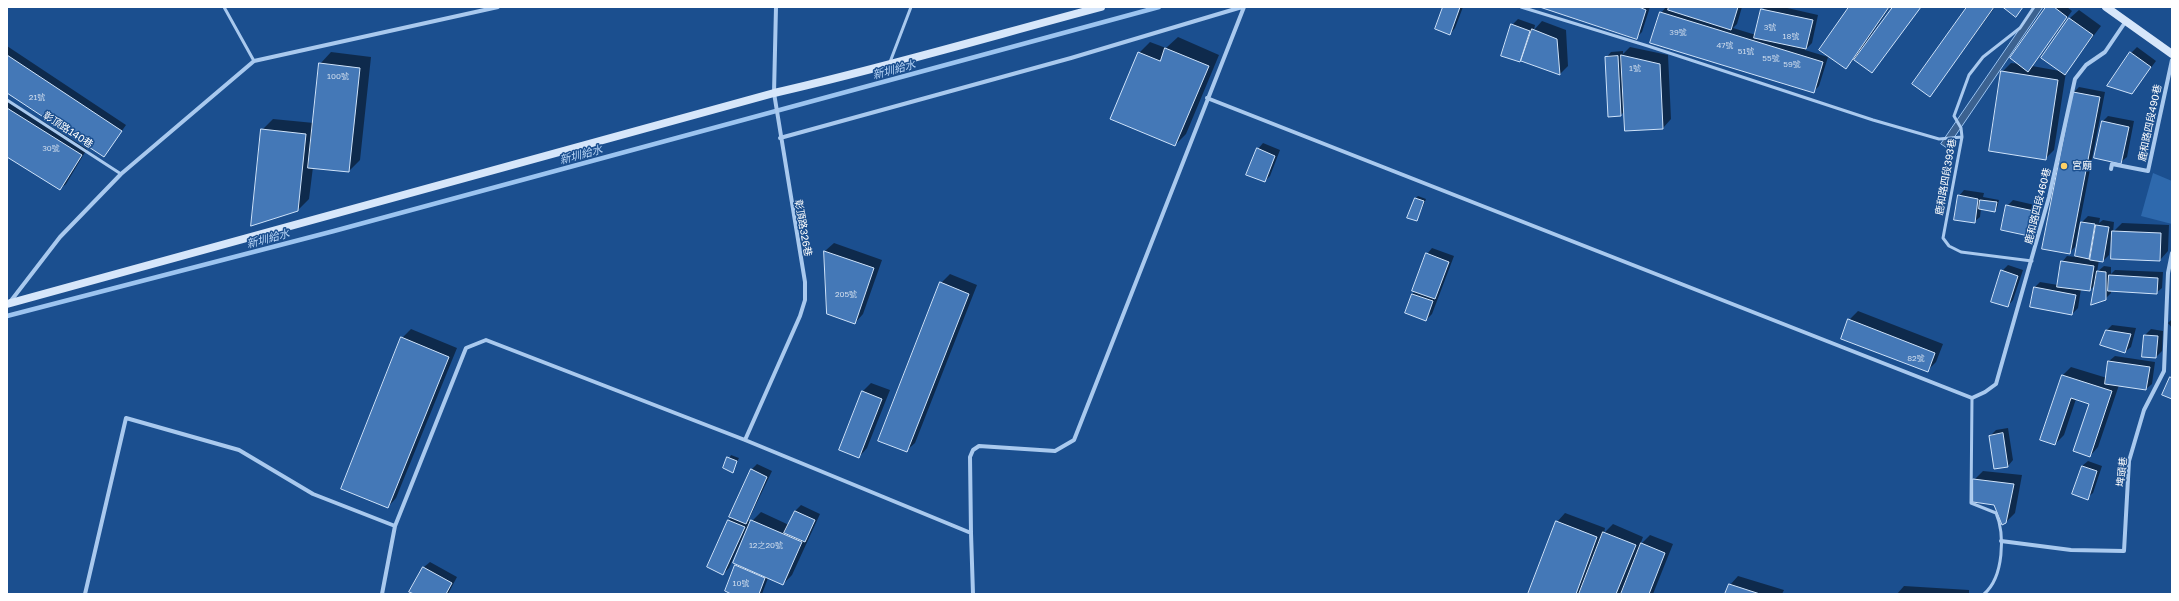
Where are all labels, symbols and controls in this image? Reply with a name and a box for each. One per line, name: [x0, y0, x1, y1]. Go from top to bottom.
house number: 3號: [1764, 22, 1776, 32]
house number: 39號: [1669, 27, 1687, 37]
house number: 18號: [1783, 31, 1799, 41]
house number: 47號: [1716, 40, 1734, 50]
house number: 51號: [1738, 46, 1754, 56]
house number: 55號: [1762, 53, 1780, 63]
water label: 新圳給水: [871, 58, 917, 82]
house number: 59號: [1783, 59, 1801, 69]
house number: 1號: [1629, 63, 1641, 73]
house number: 100號: [327, 71, 349, 81]
street label: 鹿和路四段490巷: [2136, 83, 2164, 163]
house number: 21號: [29, 92, 45, 102]
street label: 彰頂路140巷: [41, 109, 95, 151]
street label: 鹿和路四段393巷: [1933, 138, 1959, 216]
house number: 30號: [42, 143, 60, 153]
water label: 新圳給水: [558, 143, 604, 167]
place label: 宮廟: [2072, 160, 2092, 172]
marker: 宮廟: [2059, 161, 2069, 171]
street label: 鹿和路四段460巷: [2023, 167, 2053, 245]
street label: 彰頂路326巷: [792, 199, 814, 257]
water label: 新圳給水: [245, 227, 291, 251]
house number: 205號: [835, 289, 857, 299]
house number: 82號: [1907, 353, 1925, 363]
street label: 埤頭巷: [2114, 456, 2130, 488]
house number: 12之20號: [749, 540, 783, 550]
house number: 10號: [733, 578, 749, 588]

